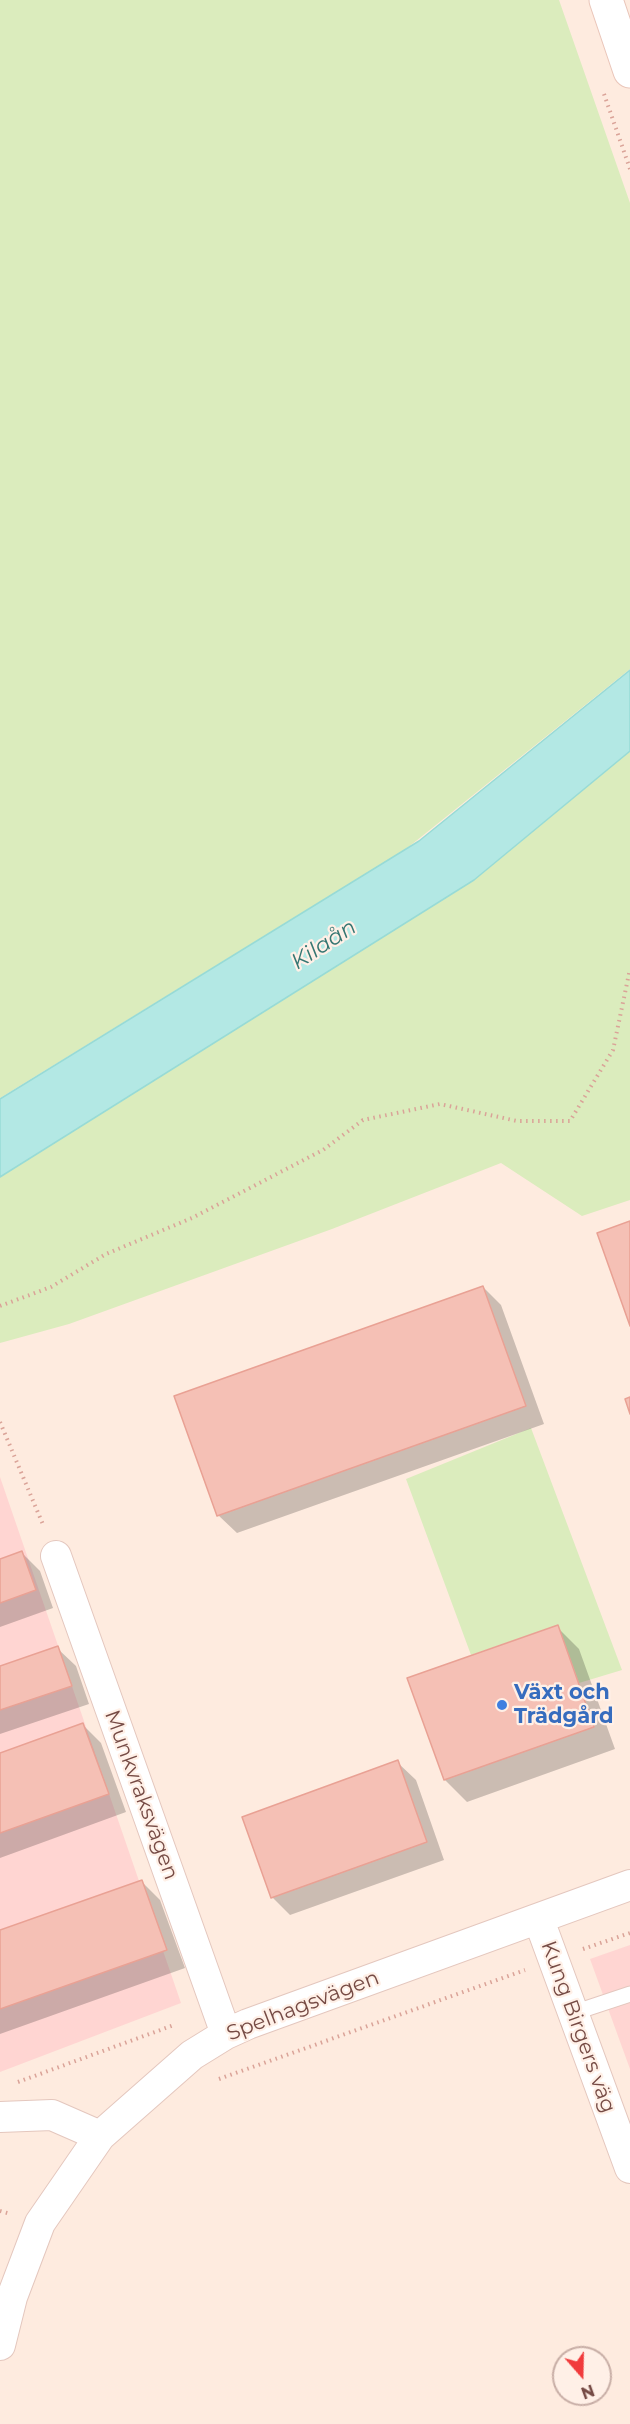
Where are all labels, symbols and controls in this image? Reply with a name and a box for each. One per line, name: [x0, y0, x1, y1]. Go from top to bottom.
water label: Kilaån: [287, 914, 361, 976]
place label: Växt och Trädgård: [514, 1680, 614, 1730]
marker: Växt och Trädgård: [495, 1698, 509, 1712]
street label: Munkvraksvägen: [99, 1707, 183, 1883]
street label: Kung Birgers väg: [535, 1938, 621, 2116]
street label: Spelhagsvägen: [223, 1965, 383, 2047]
north arrow: [552, 2346, 612, 2406]
text: N: [578, 2380, 597, 2403]

